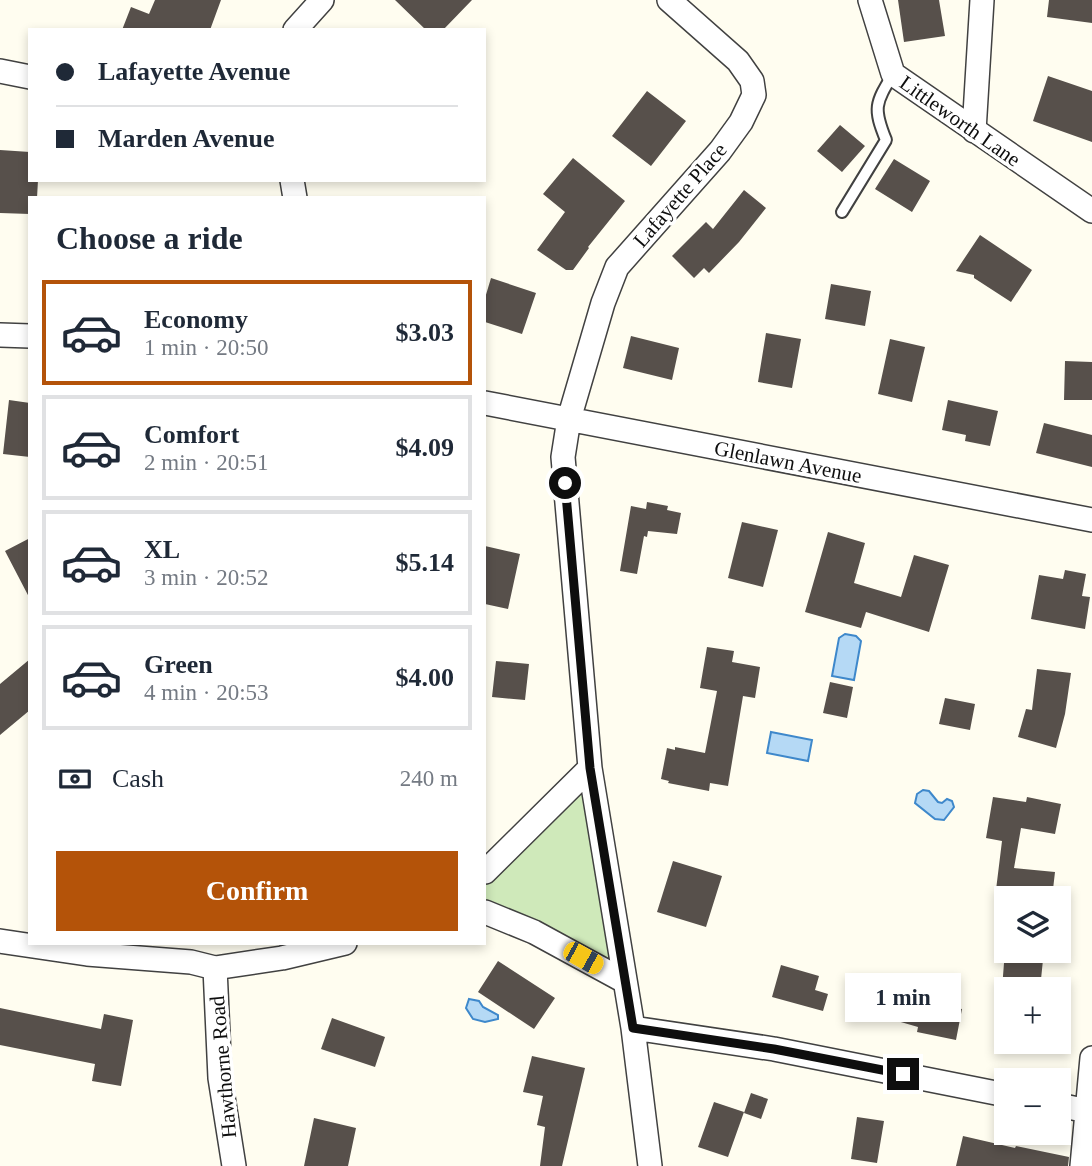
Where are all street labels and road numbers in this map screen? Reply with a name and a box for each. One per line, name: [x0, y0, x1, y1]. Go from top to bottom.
street label: Littleworth Lane: [895, 71, 1025, 171]
street label: Lafayette Place: [628, 138, 732, 252]
street label: Glenlawn Avenue: [712, 436, 864, 488]
street label: Hawthorne Road: [205, 994, 241, 1139]

